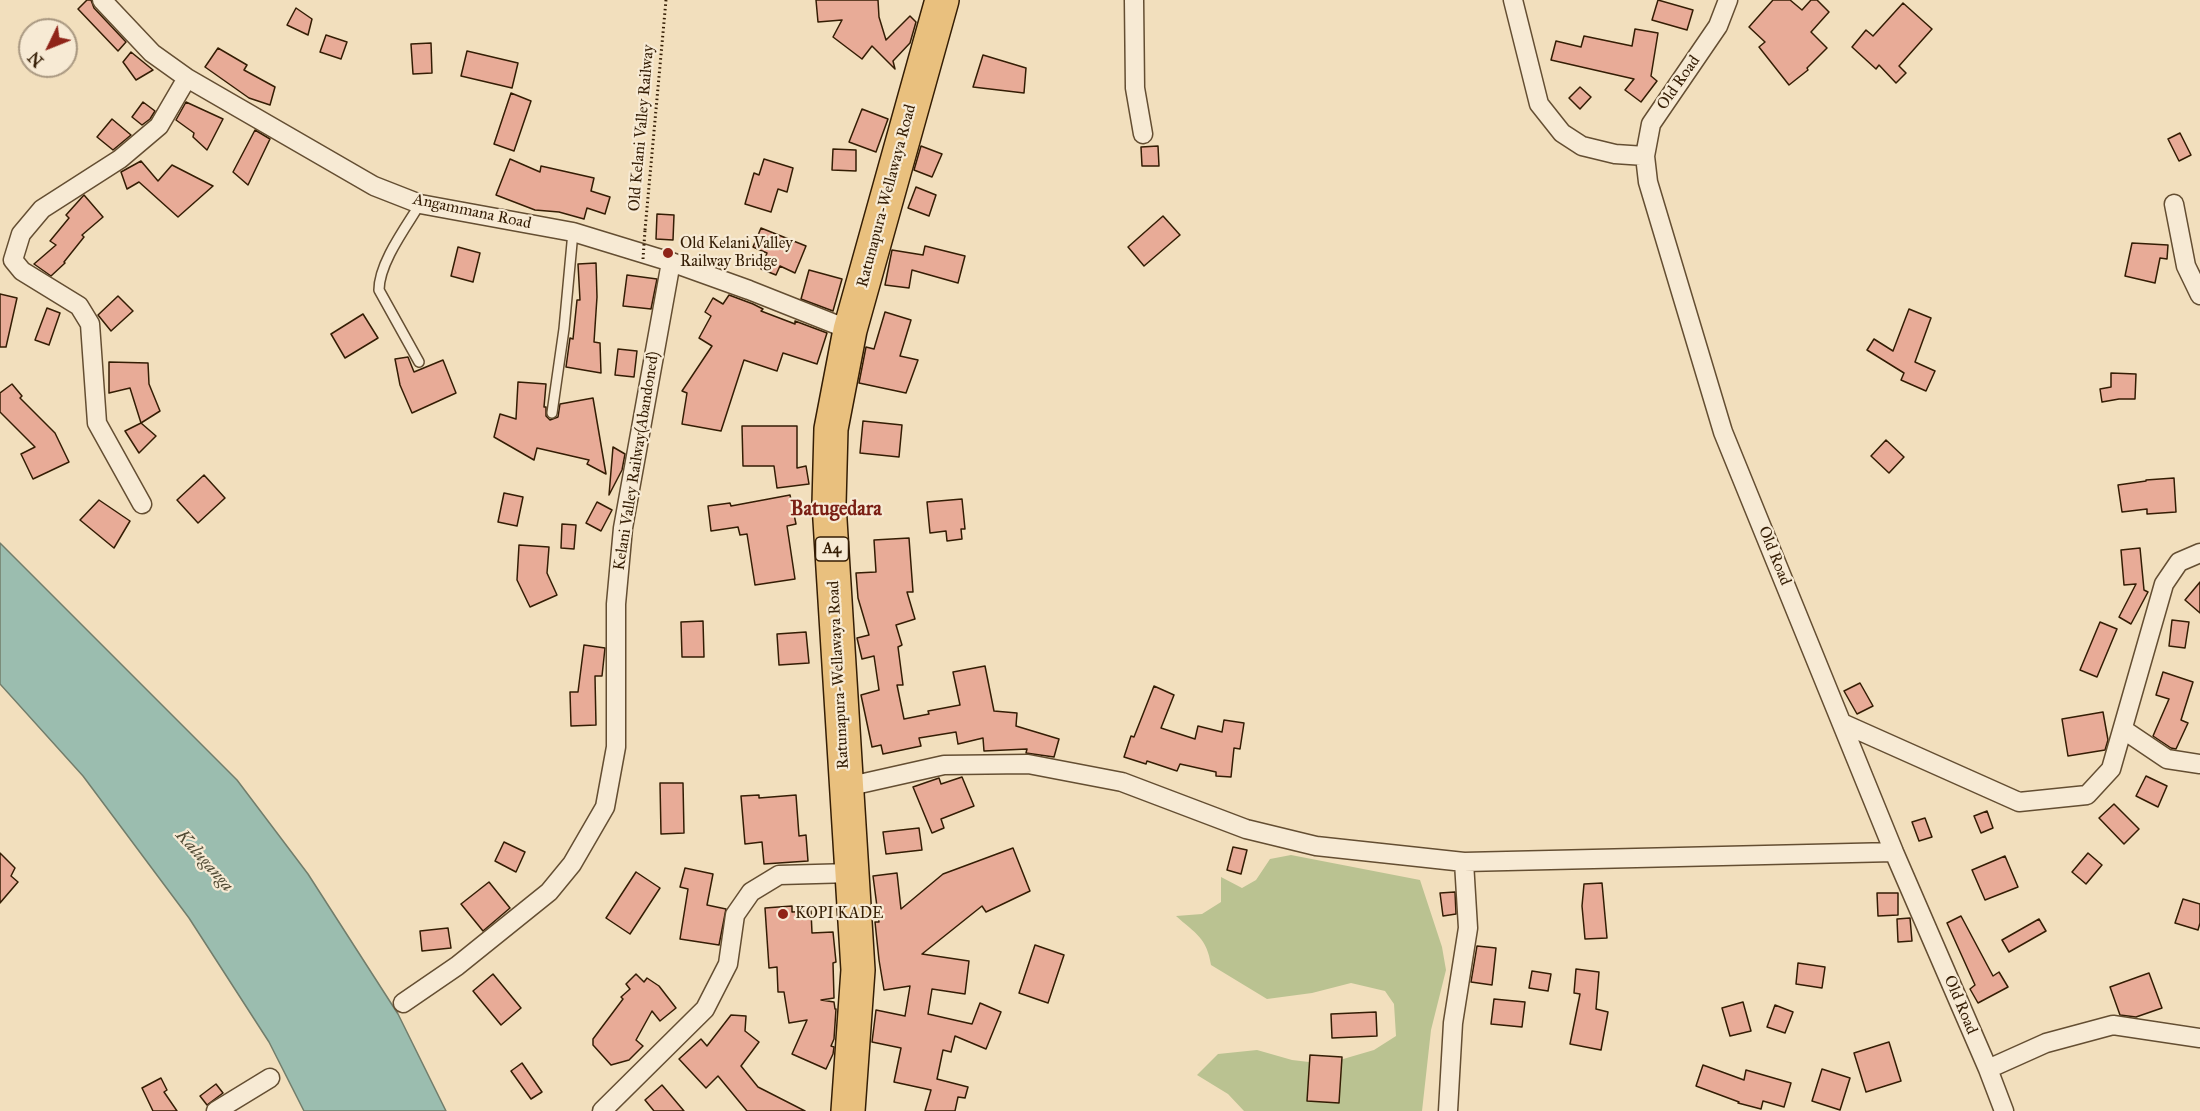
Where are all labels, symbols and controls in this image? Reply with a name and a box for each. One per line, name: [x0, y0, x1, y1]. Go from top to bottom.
north arrow: [18, 18, 78, 78]
street label: Old Kelani Valley Railway: [625, 44, 659, 212]
text: N: [24, 48, 48, 71]
street label: Old Road: [1653, 52, 1705, 114]
street label: Ratunapura-Wellawaya Road: [853, 102, 921, 290]
street label: Angammana Road: [411, 190, 533, 234]
place label: Old Kelani Valley Railway Bridge: [680, 234, 793, 272]
marker: Old Kelani Valley Railway Bridge: [661, 246, 675, 260]
street label: Kelani Valley Railway(Abandoned): [610, 350, 664, 572]
district label: Batugedara: [790, 498, 882, 522]
street label: Old Road: [1753, 524, 1795, 588]
road number: A4: [816, 537, 848, 561]
street label: Ratunapura-Wellawaya Road: [824, 580, 854, 770]
water label: Kaluganga: [171, 825, 237, 897]
place label: KOPI KADE: [795, 904, 883, 924]
marker: KOPI KADE: [776, 907, 790, 921]
street label: Old Road: [1939, 973, 1981, 1037]

